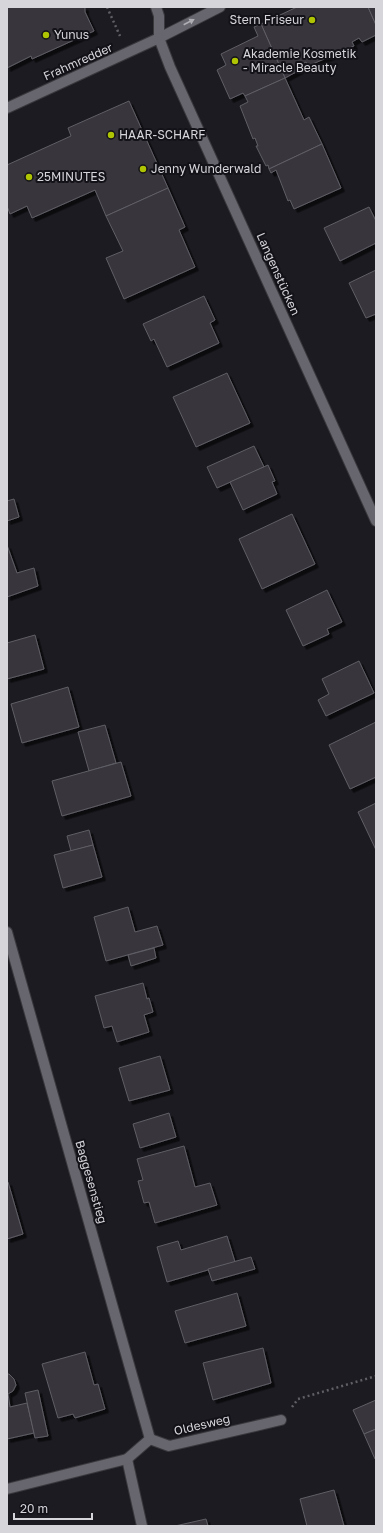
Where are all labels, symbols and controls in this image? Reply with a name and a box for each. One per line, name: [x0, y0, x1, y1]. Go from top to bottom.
place label: Stern Friseur: [229, 12, 304, 27]
marker: Stern Friseur: [307, 15, 317, 25]
one-way arrow: [184, 19, 195, 26]
place label: Yunus: [54, 27, 89, 42]
marker: Yunus: [41, 30, 51, 40]
street label: Frahmredder: [41, 39, 115, 84]
place label: Akademie Kosmetik - Miracle Beauty: [243, 46, 357, 75]
marker: Akademie Kosmetik - Miracle Beauty: [230, 56, 240, 66]
place label: HAAR-SCHARF: [119, 127, 205, 142]
marker: HAAR-SCHARF: [106, 130, 116, 140]
place label: Jenny Wunderwald: [151, 161, 261, 176]
marker: Jenny Wunderwald: [138, 164, 148, 174]
place label: 25MINUTES: [37, 169, 106, 184]
marker: 25MINUTES: [24, 172, 34, 182]
street label: Langenstücken: [254, 230, 303, 317]
street label: Baggesenstieg: [72, 1138, 111, 1225]
street label: Oldesweg: [172, 1411, 231, 1438]
scale bar: [14, 1495, 92, 1521]
text: 20 m: [20, 1501, 48, 1516]

